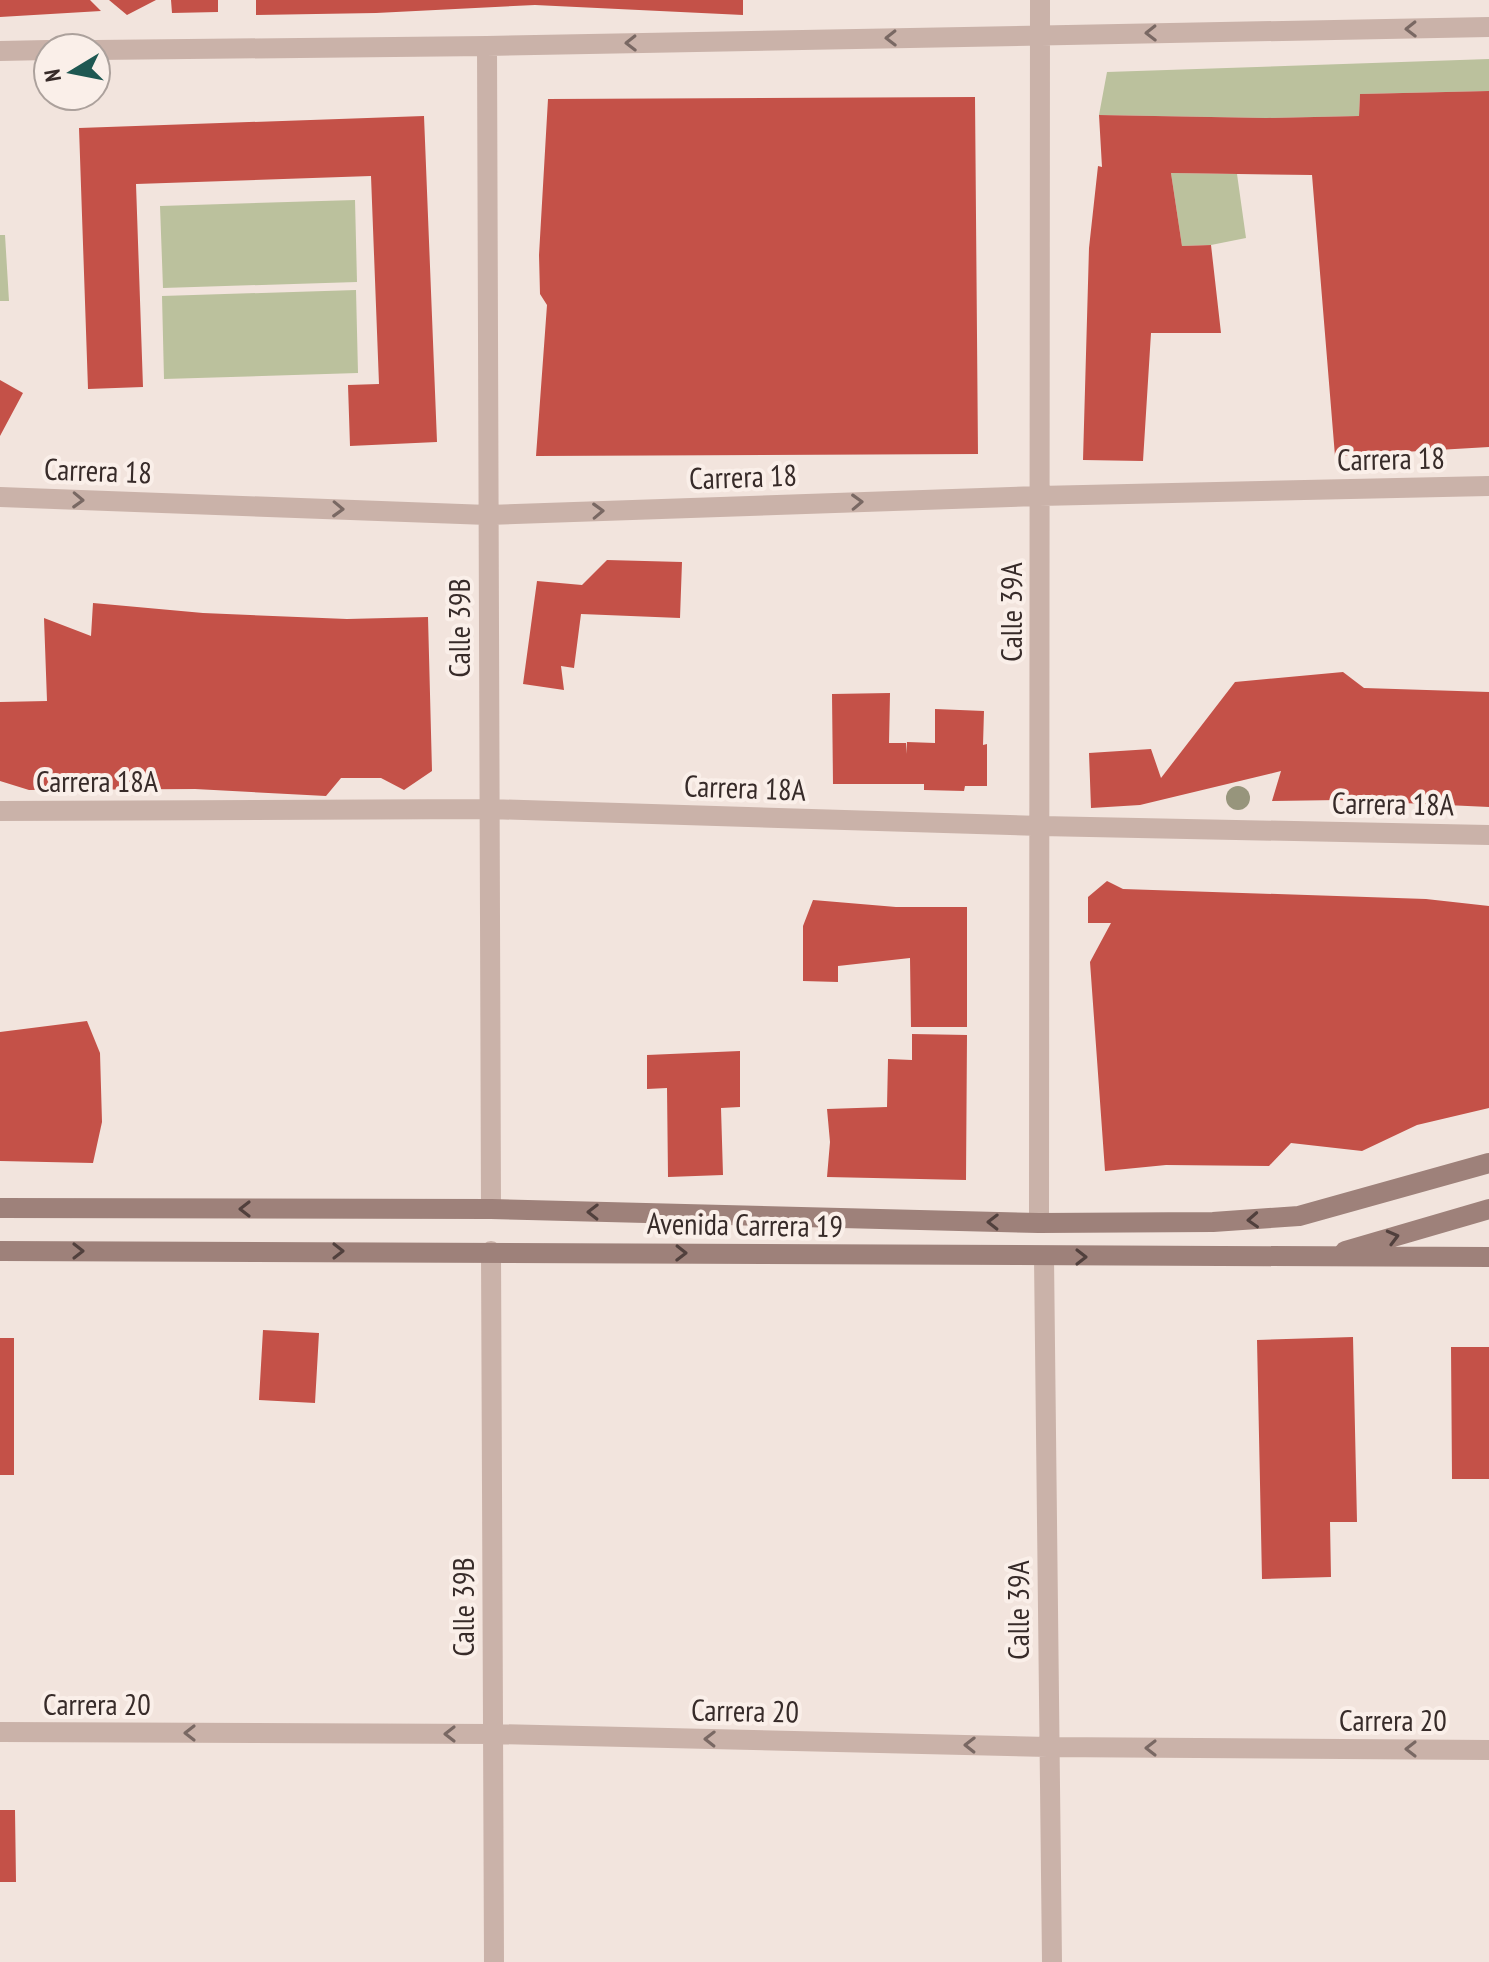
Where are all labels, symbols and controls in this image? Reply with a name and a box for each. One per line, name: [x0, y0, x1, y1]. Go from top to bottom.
one-way arrow: [1404, 20, 1417, 37]
one-way arrow: [1144, 25, 1157, 42]
one-way arrow: [884, 30, 897, 47]
north arrow: [32, 32, 112, 112]
one-way arrow: [624, 35, 637, 52]
text: N: [37, 67, 67, 84]
street label: Carrera 18: [1337, 438, 1445, 478]
street label: Carrera 18: [43, 449, 153, 491]
street label: Carrera 18: [688, 455, 798, 497]
one-way arrow: [72, 491, 85, 508]
one-way arrow: [851, 494, 864, 511]
one-way arrow: [332, 501, 345, 518]
one-way arrow: [592, 503, 605, 520]
street label: Calle 39A: [991, 562, 1030, 662]
street label: Calle 39B: [439, 578, 478, 678]
street label: Carrera 18A: [36, 761, 159, 800]
street label: Carrera 18A: [683, 765, 807, 809]
street label: Carrera 18A: [1332, 782, 1455, 824]
one-way arrow: [238, 1200, 251, 1218]
one-way arrow: [586, 1203, 599, 1220]
street label: Avenida Carrera 19: [647, 1203, 843, 1245]
one-way arrow: [1246, 1211, 1259, 1228]
one-way arrow: [986, 1213, 999, 1230]
one-way arrow: [1385, 1230, 1399, 1247]
one-way arrow: [72, 1242, 85, 1260]
one-way arrow: [332, 1242, 345, 1260]
one-way arrow: [675, 1245, 688, 1262]
one-way arrow: [1075, 1248, 1088, 1266]
street label: Calle 39B: [443, 1557, 482, 1657]
street label: Calle 39A: [998, 1560, 1037, 1660]
street label: Carrera 20: [43, 1684, 151, 1723]
street label: Carrera 20: [691, 1690, 799, 1730]
street label: Carrera 20: [1339, 1700, 1447, 1739]
one-way arrow: [183, 1724, 196, 1742]
one-way arrow: [443, 1725, 456, 1743]
one-way arrow: [703, 1730, 716, 1748]
one-way arrow: [963, 1736, 976, 1754]
one-way arrow: [1144, 1739, 1157, 1756]
one-way arrow: [1404, 1741, 1417, 1758]

